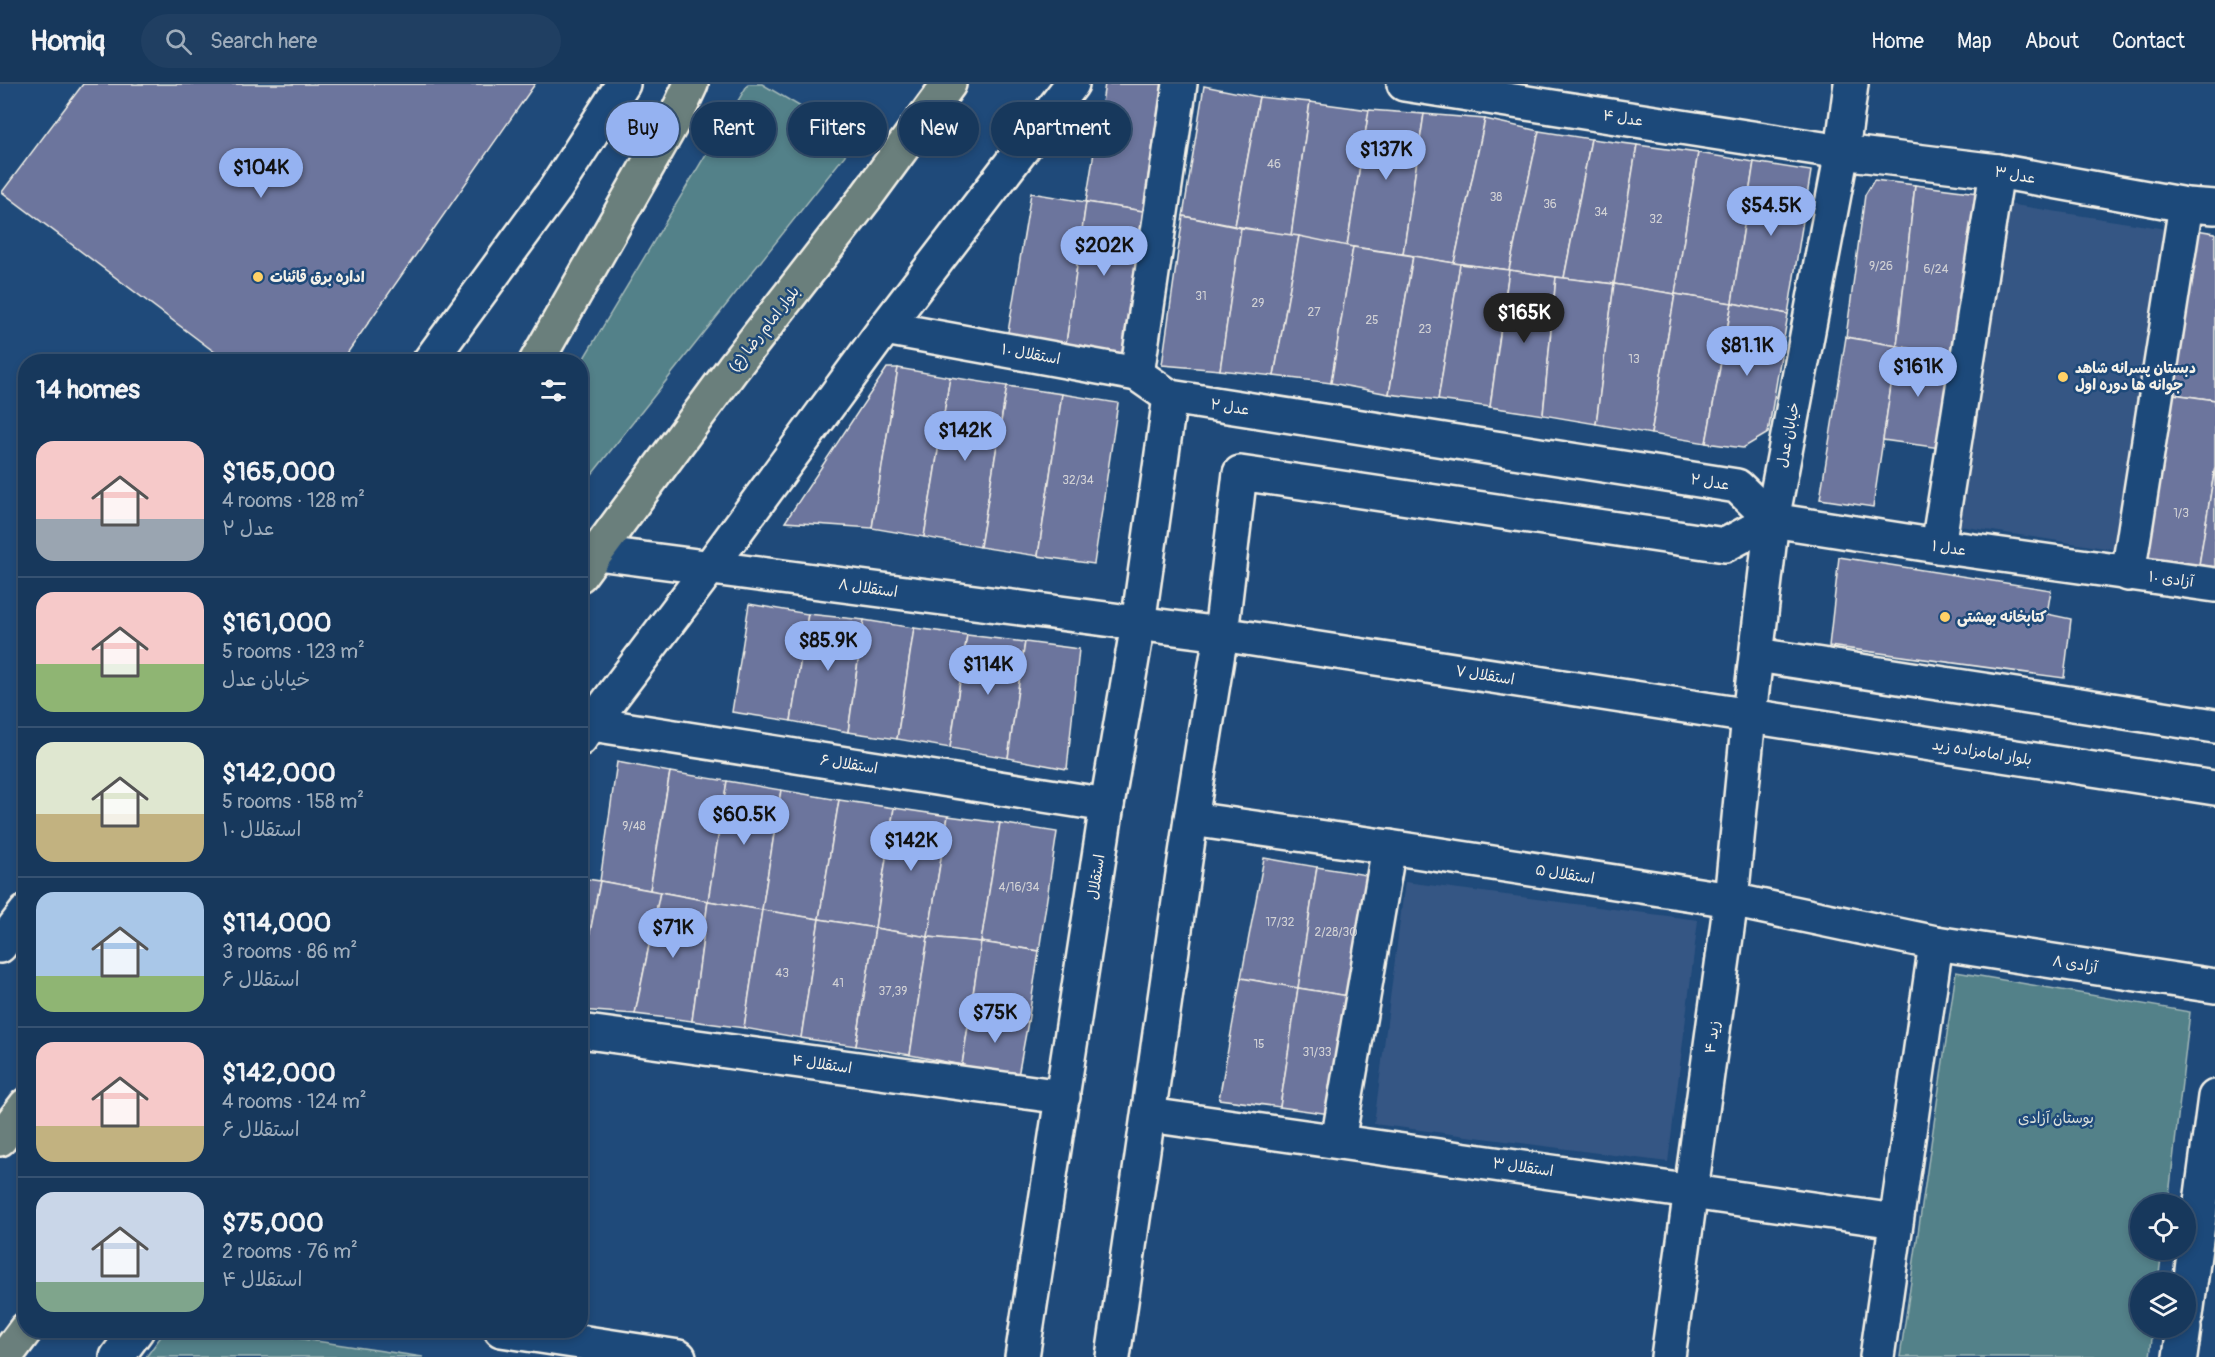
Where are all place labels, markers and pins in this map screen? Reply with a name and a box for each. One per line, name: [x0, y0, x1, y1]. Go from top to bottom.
pin: $137K: [1344, 130, 1428, 181]
pin: $104K: [219, 148, 303, 199]
pin: $54.5K: [1722, 186, 1820, 237]
pin: $202K: [1062, 226, 1146, 277]
place label: اداره برق قائنات: [270, 268, 365, 287]
marker: اداره برق قائنات: [251, 270, 265, 284]
pin: $165K: [1482, 293, 1566, 344]
pin: $81.1K: [1698, 326, 1796, 377]
pin: $161K: [1876, 347, 1960, 398]
place label: دبستان پسرانه شاهد جوانه ها دوره اول: [2075, 359, 2196, 395]
marker: دبستان پسرانه شاهد جوانه ها دوره اول: [2056, 370, 2070, 384]
pin: $142K: [923, 411, 1007, 462]
place label: کتابخانه بهشتی: [1957, 608, 2047, 627]
marker: کتابخانه بهشتی: [1938, 610, 1952, 624]
pin: $85.9K: [779, 621, 877, 672]
pin: $114K: [946, 645, 1030, 696]
pin: $60.5K: [695, 795, 793, 846]
pin: $142K: [869, 821, 953, 872]
pin: $71K: [637, 908, 709, 959]
pin: $75K: [959, 993, 1031, 1044]

